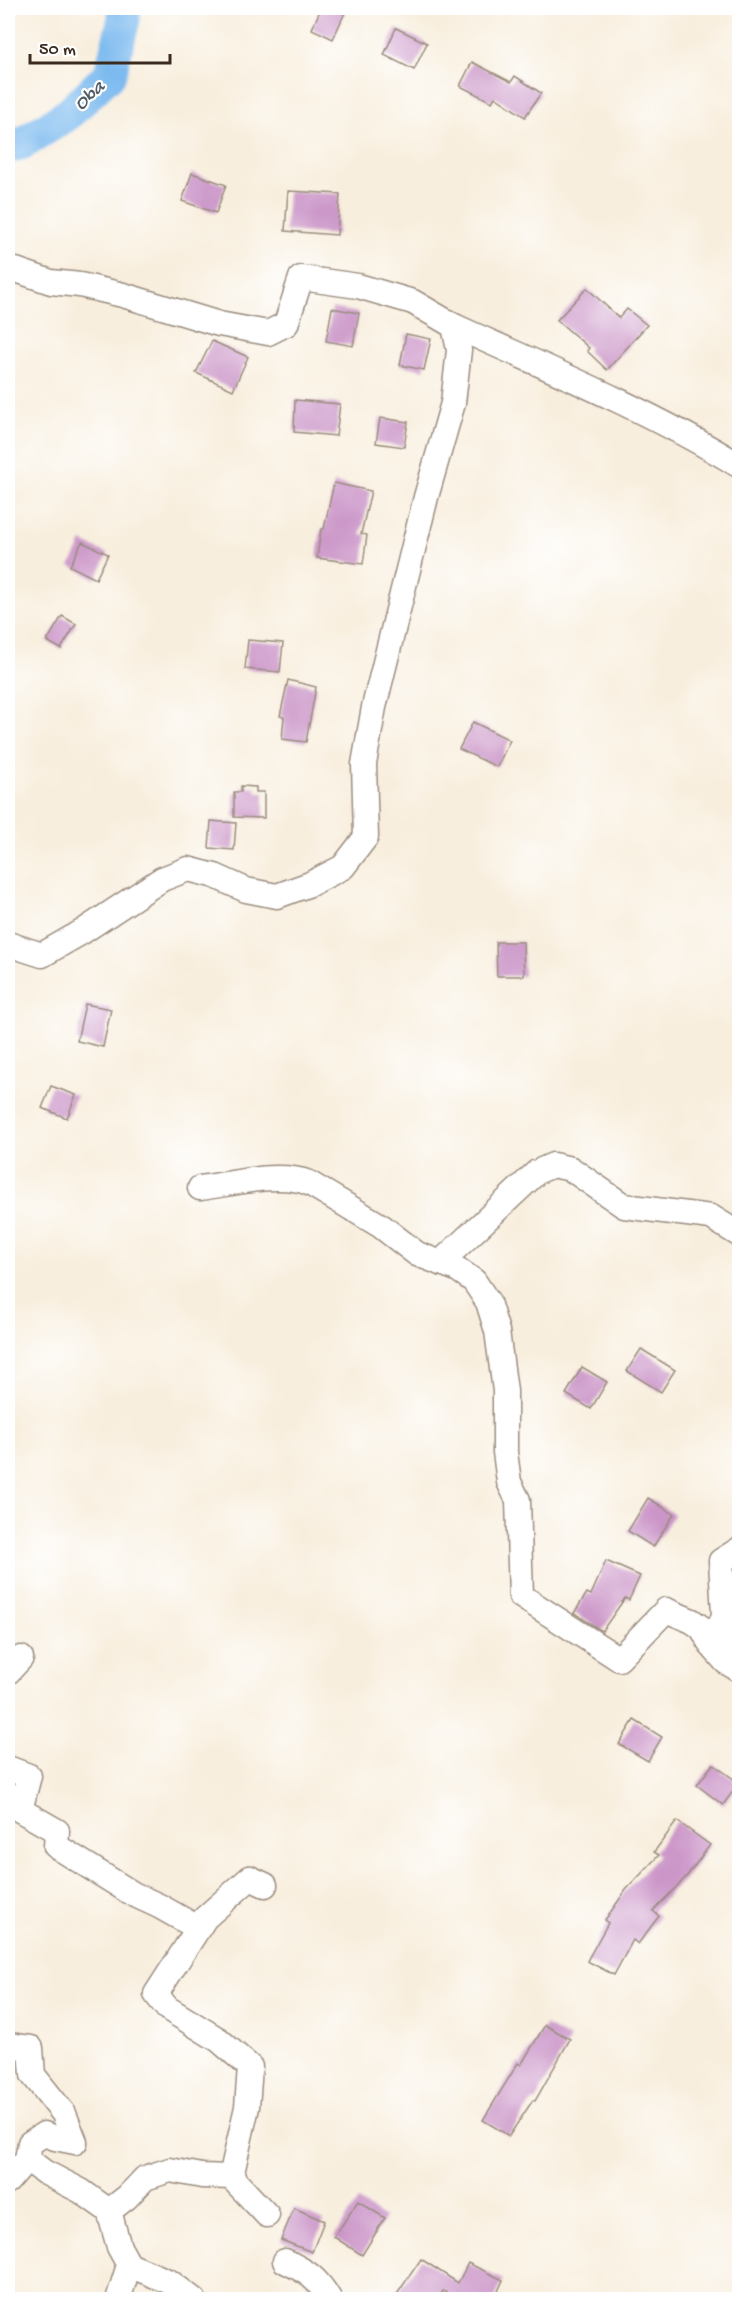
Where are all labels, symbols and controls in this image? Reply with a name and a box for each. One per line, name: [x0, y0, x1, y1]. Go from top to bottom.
scale bar: [30, 27, 170, 65]
text: 50 m: [39, 40, 76, 61]
water label: Oba: [70, 75, 112, 116]

